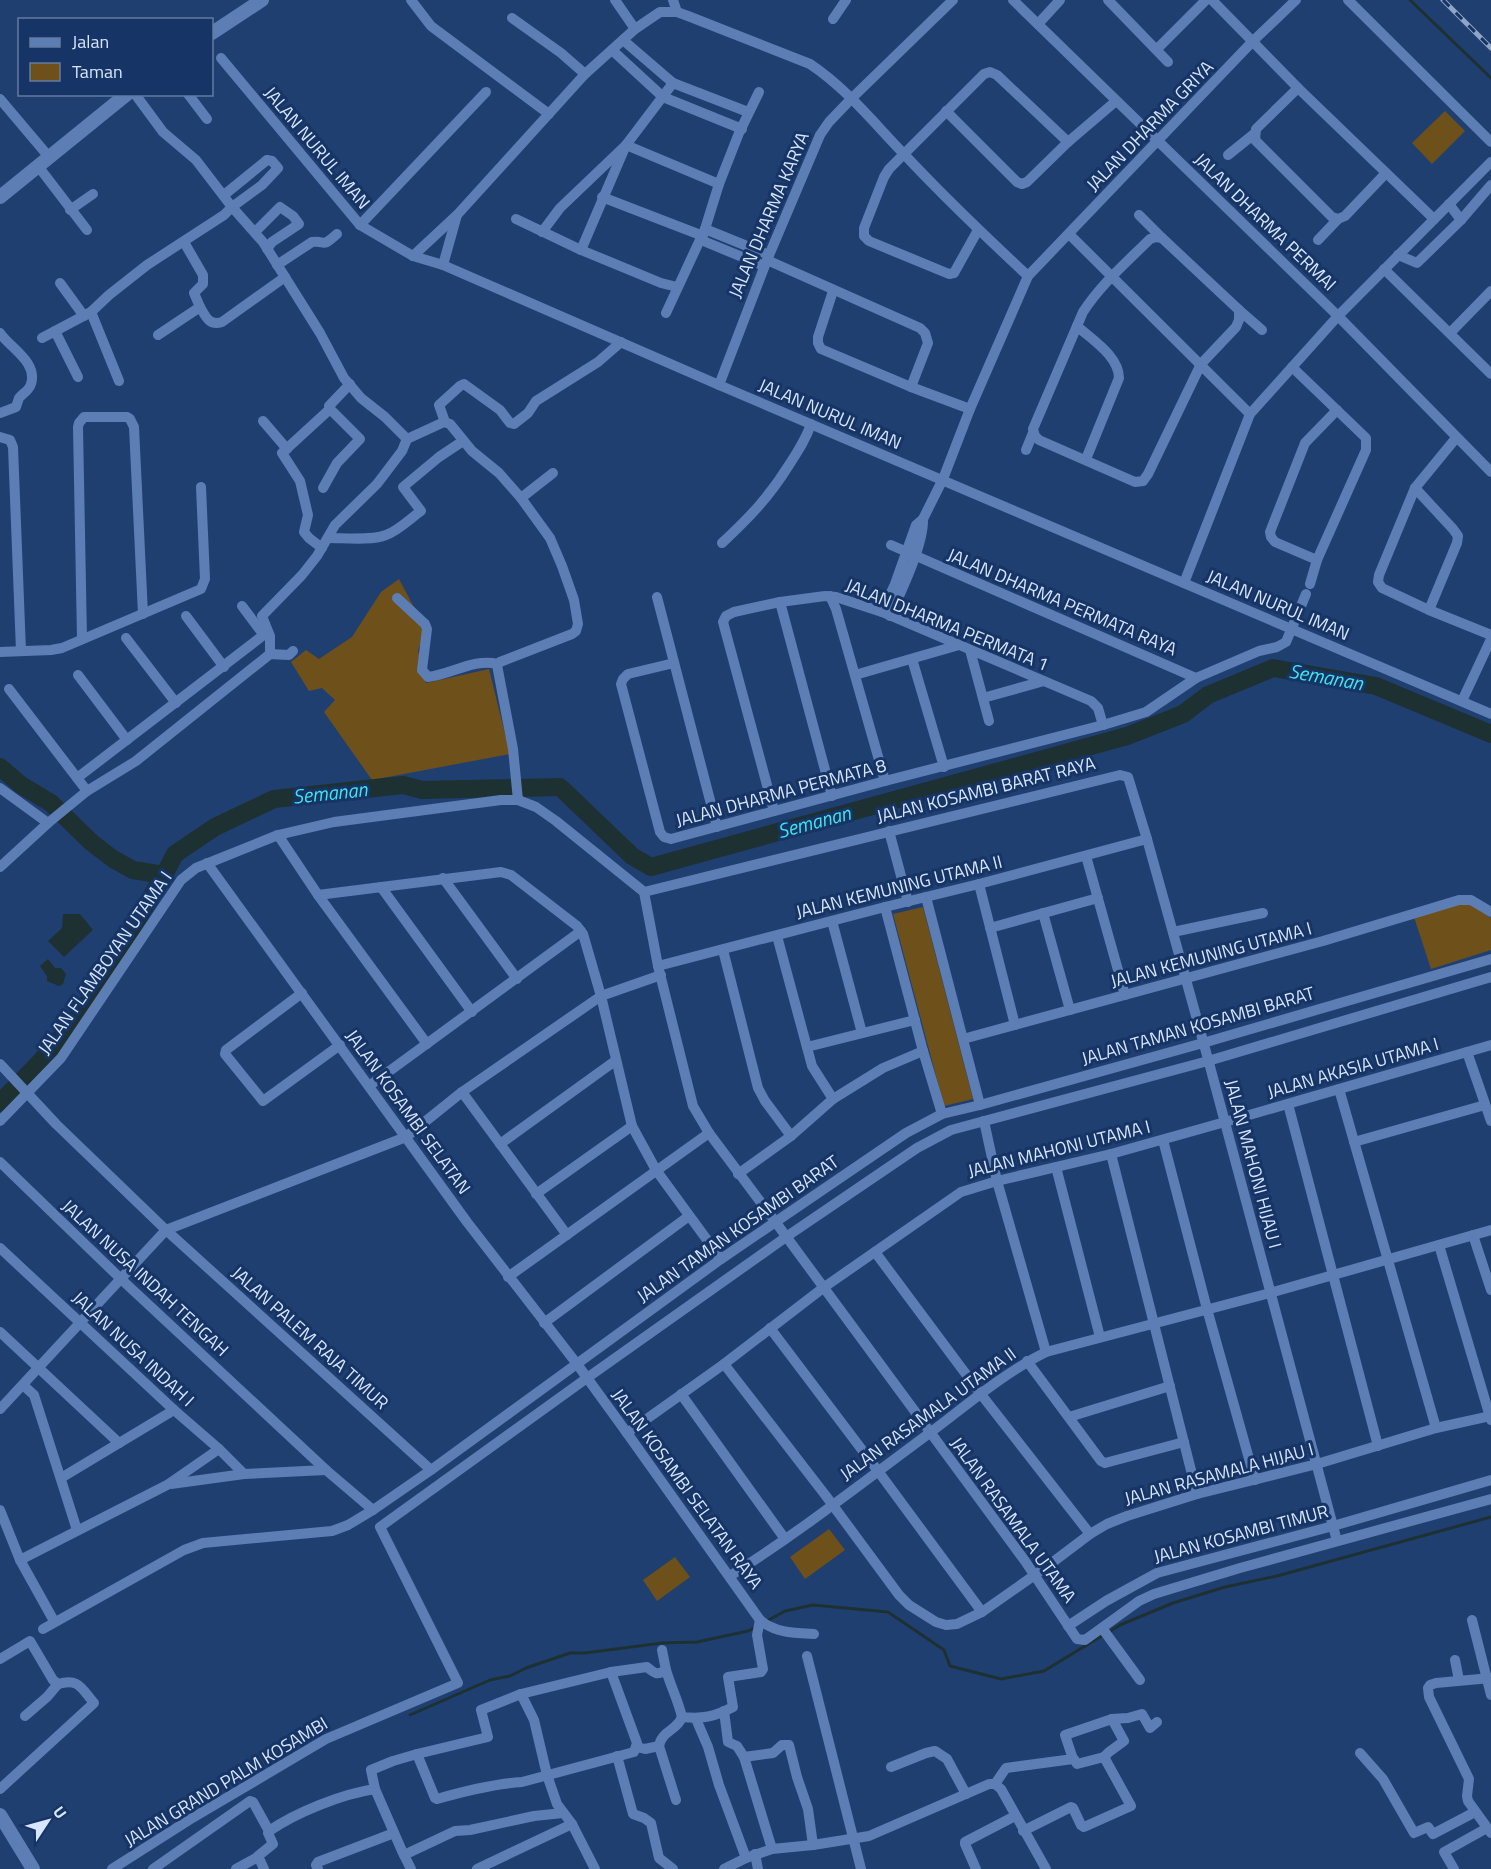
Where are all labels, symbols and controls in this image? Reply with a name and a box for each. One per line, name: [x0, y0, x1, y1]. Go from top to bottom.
legend: [18, 18, 213, 96]
text: Jalan: [72, 28, 109, 55]
street label: JALAN DHARMA GRIYA: [1080, 54, 1220, 197]
text: Taman: [72, 58, 123, 85]
street label: JALAN NURUL IMAN: [258, 80, 377, 215]
street label: JALAN DHARMA KARYA: [721, 127, 816, 302]
street label: JALAN DHARMA PERMAI: [1188, 146, 1343, 297]
street label: JALAN NURUL IMAN: [755, 371, 906, 456]
street label: JALAN DHARMA PERMATA RAYA: [943, 541, 1181, 662]
street label: JALAN NURUL IMAN: [1203, 562, 1354, 647]
street label: JALAN DHARMA PERMATA 1: [842, 571, 1053, 678]
water label: Semanan: [1287, 655, 1367, 698]
street label: JALAN KOSAMBI BARAT RAYA: [874, 749, 1098, 830]
street label: JALAN DHARMA PERMATA 8: [673, 751, 889, 834]
water label: Semanan: [291, 773, 370, 812]
water label: Semanan: [774, 797, 855, 846]
street label: JALAN KEMUNING UTAMA II: [793, 848, 1005, 925]
street label: JALAN FLAMBOYAN UTAMA I: [31, 865, 178, 1060]
street label: JALAN KEMUNING UTAMA I: [1107, 915, 1314, 994]
street label: JALAN TAMAN KOSAMBI BARAT: [1078, 979, 1318, 1072]
street label: JALAN KOSAMBI SELATAN: [339, 1024, 477, 1200]
street label: JALAN AKASIA UTAMA I: [1264, 1030, 1442, 1105]
street label: JALAN MAHONI HIJAU I: [1218, 1076, 1289, 1251]
street label: JALAN MAHONI UTAMA I: [965, 1113, 1153, 1184]
street label: JALAN TAMAN KOSAMBI BARAT: [631, 1148, 845, 1309]
street label: JALAN NUSA INDAH TENGAH: [56, 1193, 235, 1362]
street label: JALAN PALEM RAJA TIMUR: [226, 1260, 395, 1416]
street label: JALAN NUSA INDAH I: [66, 1285, 201, 1413]
street label: JALAN RASAMALA UTAMA II: [834, 1340, 1021, 1487]
street label: JALAN KOSAMBI SELATAN RAYA: [605, 1383, 770, 1595]
street label: JALAN RASAMALA UTAMA: [944, 1431, 1083, 1608]
street label: JALAN RASAMALA HIJAU I: [1121, 1435, 1316, 1512]
street label: JALAN KOSAMBI TIMUR: [1151, 1497, 1331, 1570]
street label: JALAN GRAND PALM KOSAMBI: [119, 1710, 333, 1853]
north arrow: [18, 1791, 78, 1851]
text: U: [47, 1801, 73, 1823]

